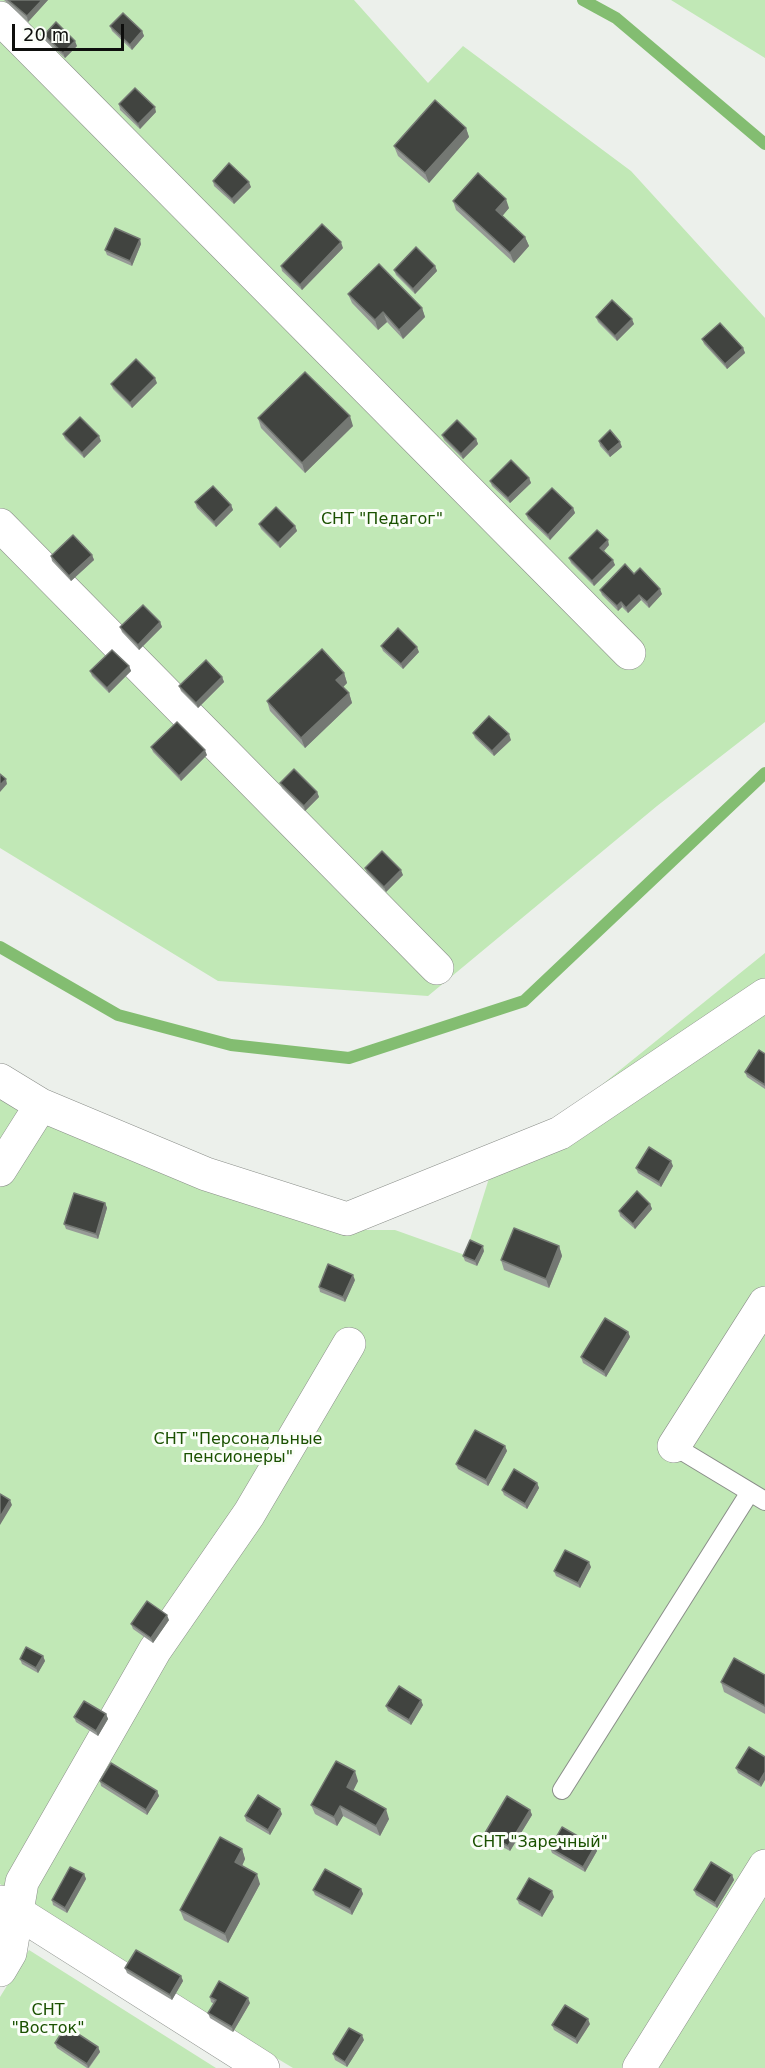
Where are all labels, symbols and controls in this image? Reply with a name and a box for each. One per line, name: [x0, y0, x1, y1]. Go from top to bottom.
scale bar: [15, 12, 128, 50]
text: 20 m: [23, 24, 69, 45]
park label: СНТ "Педагог": [321, 510, 443, 530]
park label: СНТ "Персональные пенсионеры": [154, 1430, 322, 1468]
park label: СНТ "Заречный": [472, 1833, 608, 1853]
park label: СНТ "Восток": [11, 2001, 85, 2039]

